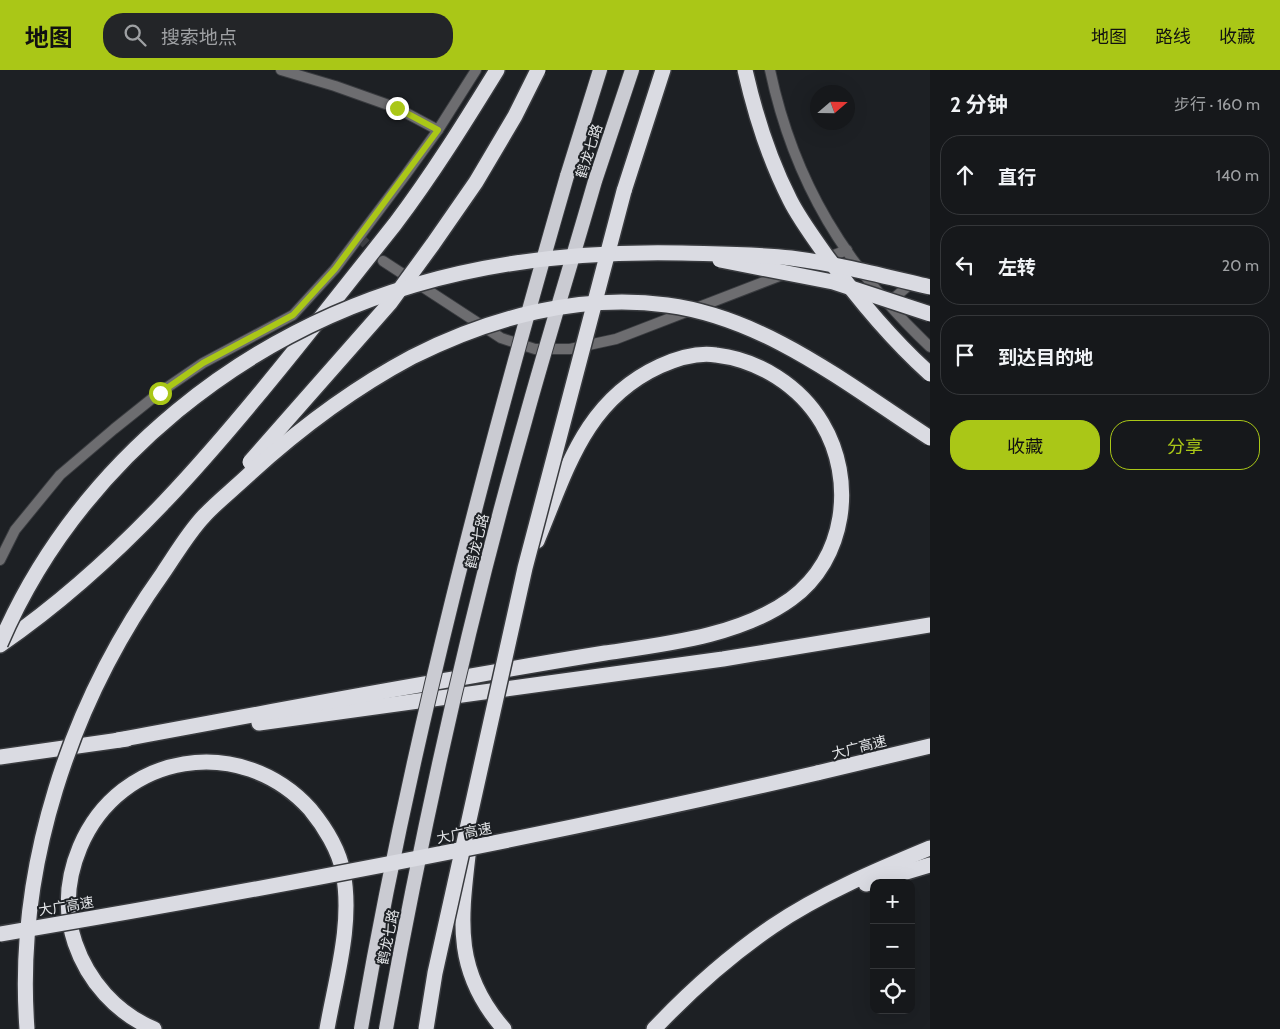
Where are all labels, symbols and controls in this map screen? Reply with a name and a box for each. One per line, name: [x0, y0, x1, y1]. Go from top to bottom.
search box: [103, 13, 453, 58]
icon: search: [121, 21, 149, 49]
text: 地图: [25, 23, 73, 52]
text: 搜索地点: [161, 26, 237, 49]
text: 地图: [1091, 26, 1127, 48]
text: 路线: [1155, 26, 1191, 48]
text: 收藏: [1219, 26, 1255, 48]
north arrow: [810, 85, 855, 130]
text: 2 分钟: [950, 92, 1008, 117]
text: 步行 · 160 m: [1174, 95, 1260, 114]
route end: [386, 97, 409, 120]
street label: 鹤龙七路: [572, 122, 606, 180]
icon: ahead: [951, 161, 979, 189]
text: 直行: [998, 166, 1036, 189]
text: 140 m: [1216, 166, 1259, 185]
icon: left: [951, 251, 979, 279]
text: 左转: [998, 256, 1036, 279]
text: 20 m: [1222, 256, 1259, 275]
icon: arrive: [951, 341, 979, 369]
text: 到达目的地: [998, 346, 1093, 369]
route start: [149, 382, 172, 405]
button: 收藏: [950, 420, 1100, 470]
button: 分享: [1110, 420, 1260, 470]
street label: 鹤龙七路: [461, 512, 493, 570]
street label: 大广高速: [830, 731, 888, 763]
street label: 大广高速: [435, 819, 493, 847]
map controls: [870, 879, 915, 1014]
button: +: [870, 879, 915, 924]
street label: 大广高速: [37, 893, 95, 919]
street label: 鹤龙七路: [373, 908, 403, 966]
button: −: [870, 924, 915, 969]
button: locate: [870, 969, 915, 1014]

